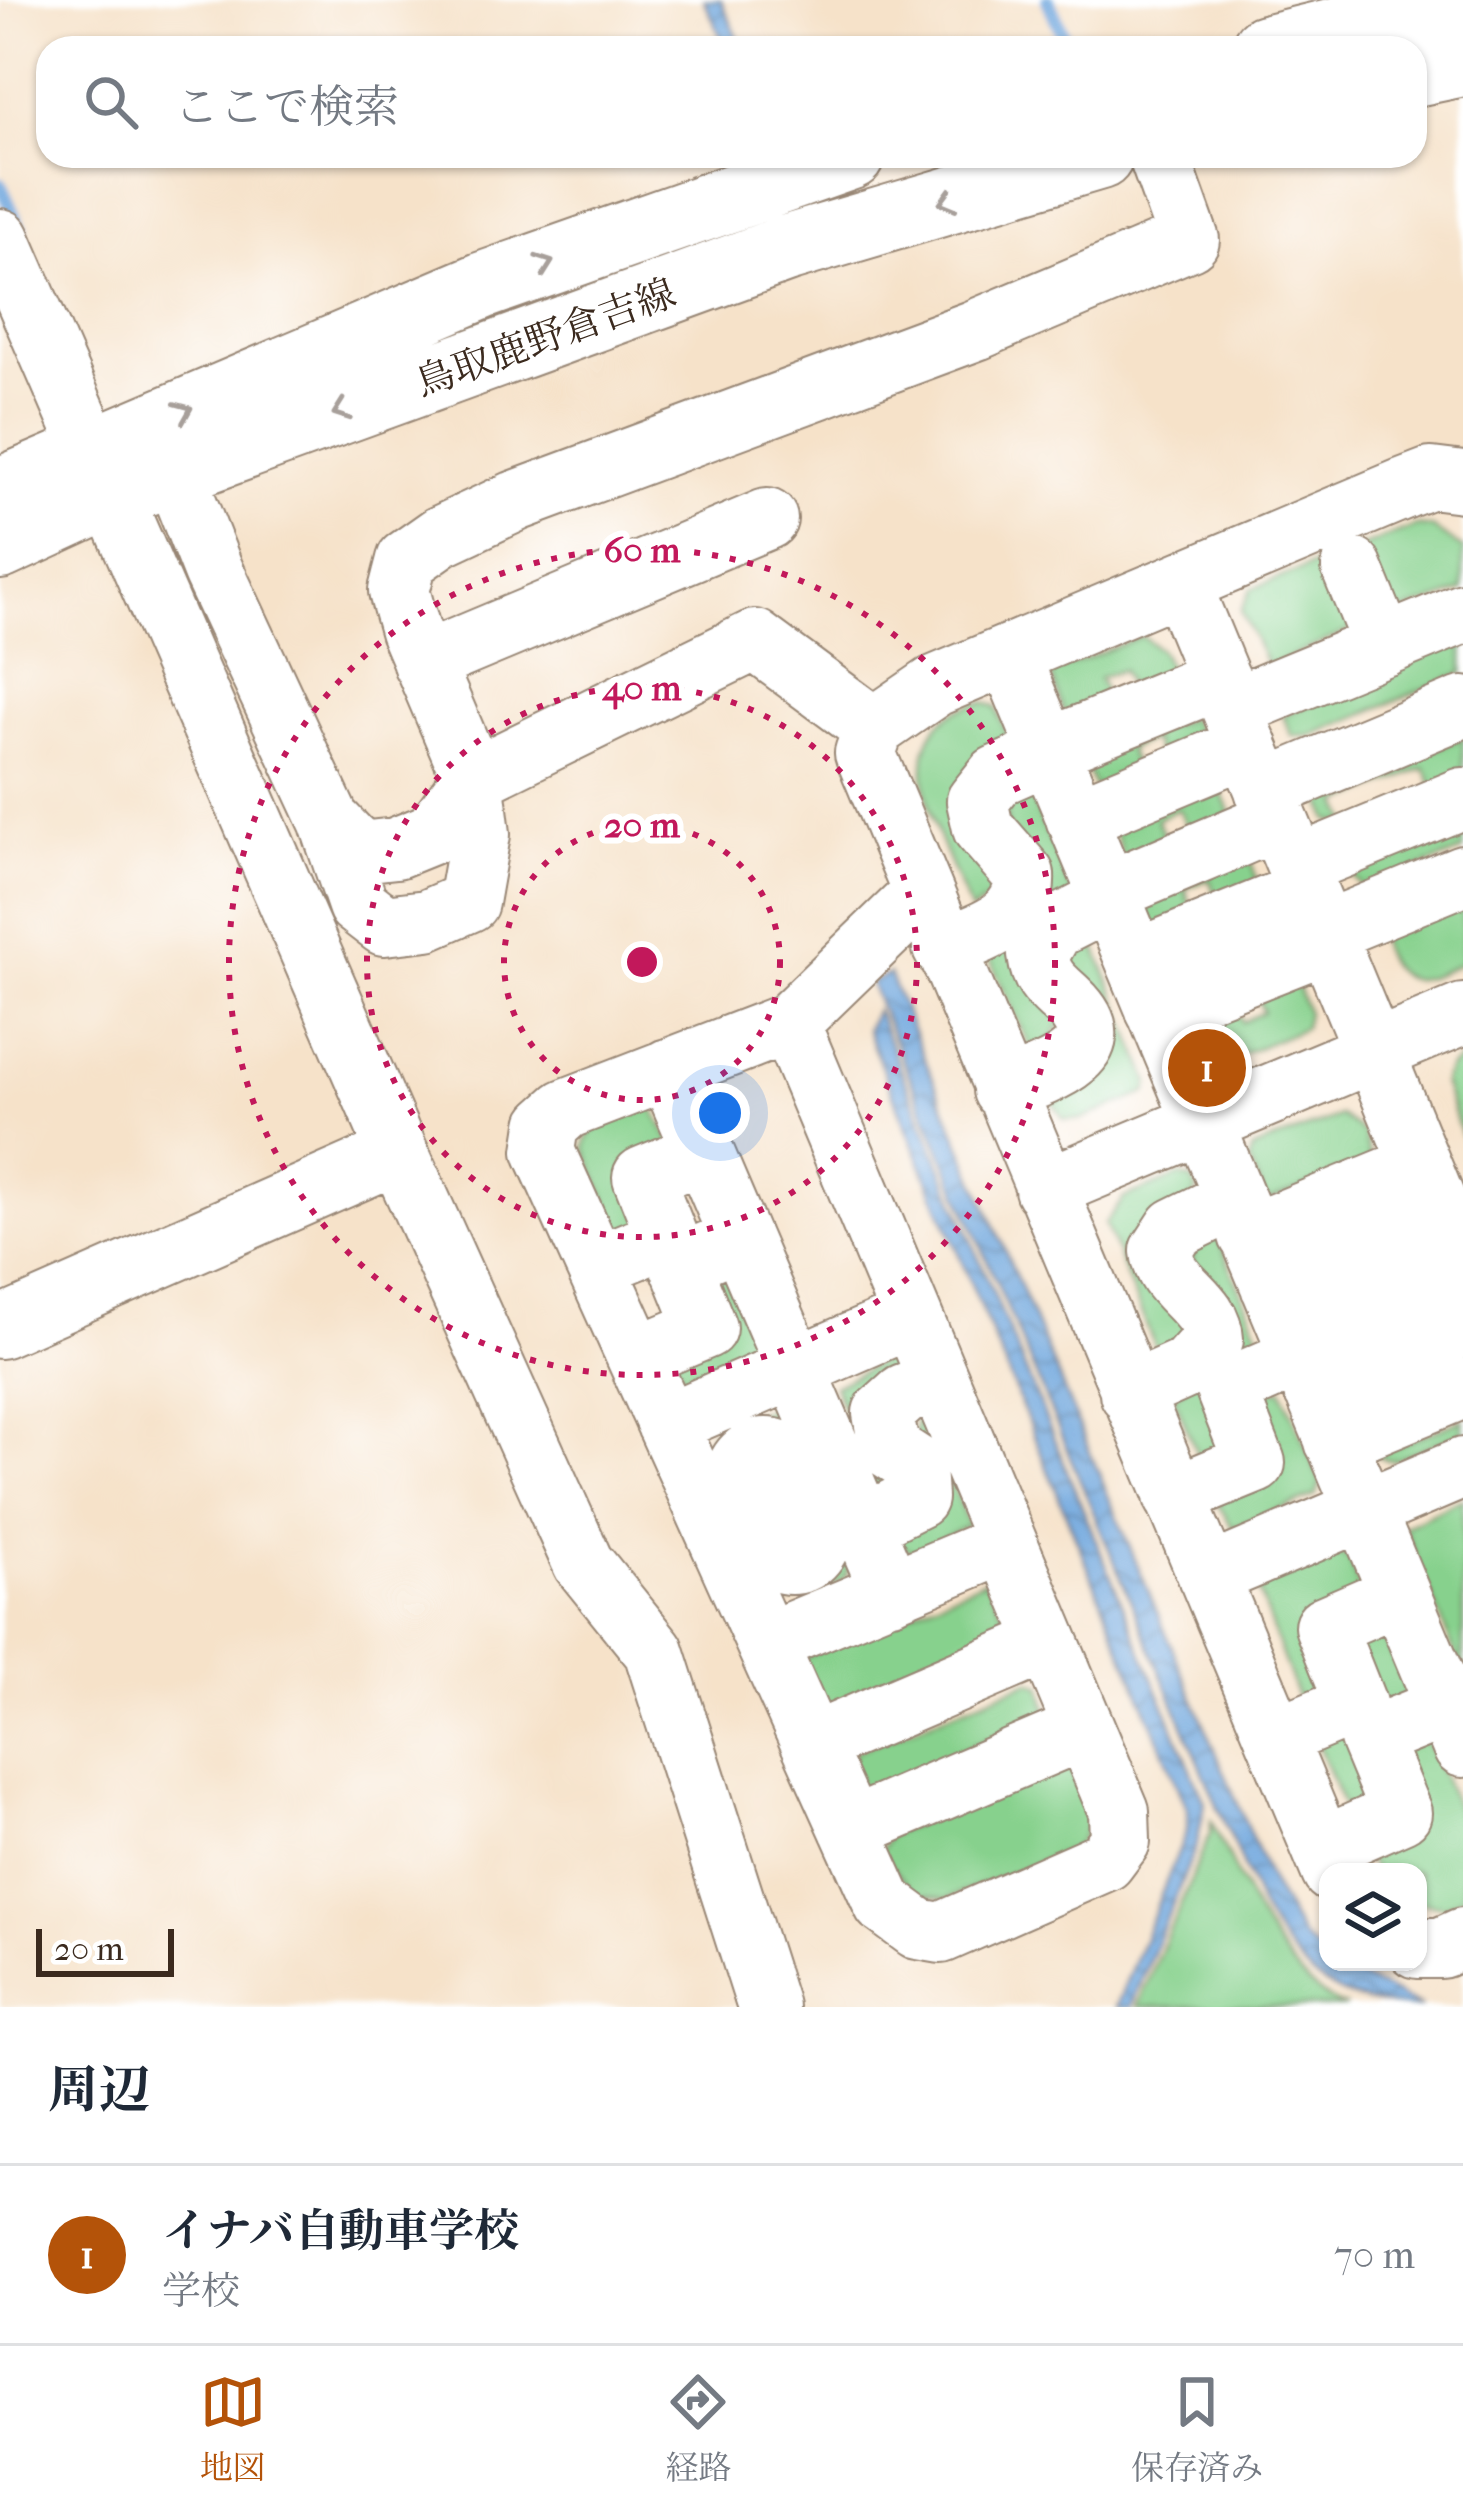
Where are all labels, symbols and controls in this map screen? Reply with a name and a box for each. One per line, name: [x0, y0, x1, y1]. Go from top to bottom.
search box: [36, 36, 1427, 168]
icon: search: [78, 69, 144, 135]
text: ここで検索: [174, 81, 399, 134]
one-way arrow: [937, 187, 958, 212]
one-way arrow: [533, 253, 554, 278]
street label: 鳥取鹿野倉吉線: [409, 270, 681, 406]
one-way arrow: [332, 397, 353, 421]
one-way arrow: [173, 401, 194, 425]
text: 60 m: [603, 529, 682, 571]
text: 40 m: [602, 667, 682, 710]
text: 20 m: [604, 804, 681, 846]
centre of rings: [621, 941, 663, 983]
pin: 1: [1168, 1023, 1246, 1113]
your location: [690, 1083, 750, 1143]
map controls: [1319, 1863, 1427, 1971]
button: layers: [1319, 1863, 1427, 1971]
scale bar: [36, 1923, 174, 1976]
text: 20 m: [54, 1930, 124, 1969]
text: 周辺: [48, 2060, 150, 2120]
text: イナバ自動車学校: [162, 2205, 519, 2258]
text: 1: [80, 2232, 94, 2278]
text: 70 m: [1334, 2232, 1415, 2278]
text: 学校: [162, 2268, 240, 2314]
tab: 地図: [200, 2369, 266, 2488]
tab: 経路: [665, 2369, 731, 2488]
tab: 保存済み: [1131, 2369, 1263, 2488]

